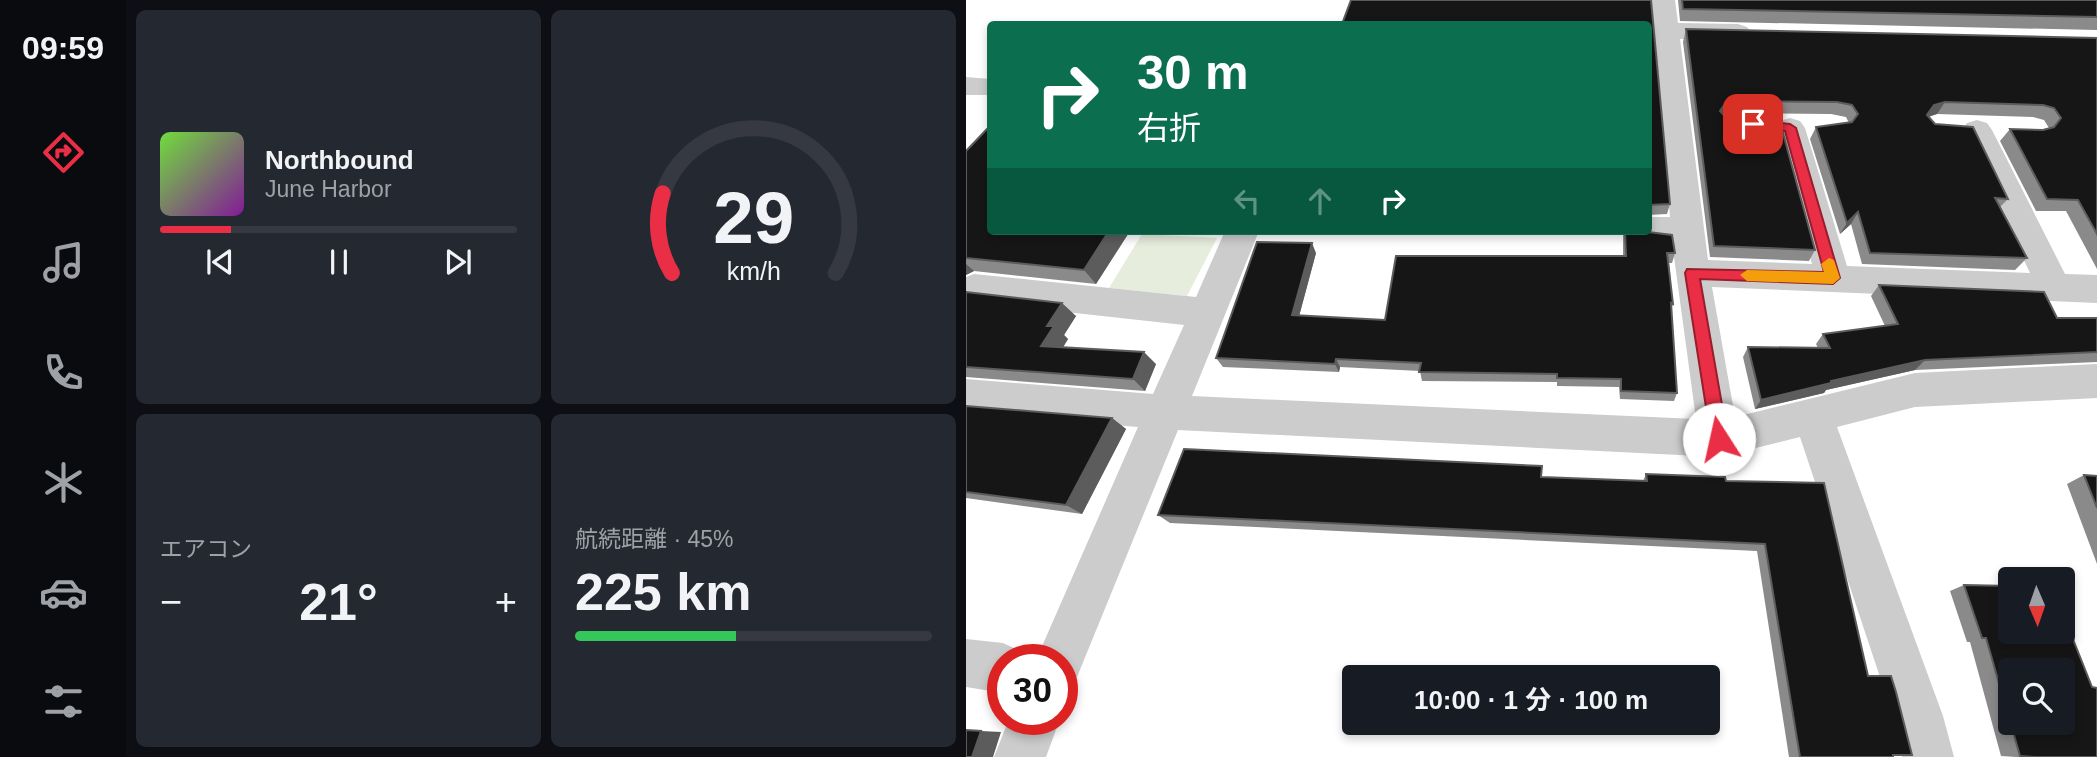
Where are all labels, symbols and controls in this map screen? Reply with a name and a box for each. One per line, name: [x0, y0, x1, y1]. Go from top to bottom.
text: 09:59: [22, 30, 104, 66]
text: 30 m: [1137, 45, 1249, 99]
icon: right: [1022, 49, 1113, 140]
pin: [1723, 94, 1783, 154]
icon: arrive: [1734, 105, 1772, 143]
text: 右折: [1137, 110, 1201, 146]
icon: directions: [39, 128, 88, 177]
text: Northbound: [265, 145, 414, 175]
text: June Harbor: [265, 176, 392, 202]
text: 29: [713, 177, 794, 258]
icon: left: [1228, 182, 1266, 220]
icon: ahead: [1301, 182, 1339, 220]
icon: right: [1374, 182, 1412, 220]
icon: music: [39, 238, 88, 287]
icon: previous: [201, 243, 239, 281]
icon: pause: [320, 243, 358, 281]
icon: next: [439, 243, 477, 281]
text: km/h: [726, 257, 781, 285]
icon: phone: [39, 348, 88, 397]
position arrow: [1682, 402, 1756, 476]
icon: climate: [39, 458, 88, 507]
text: 航続距離 · 45%: [575, 526, 733, 552]
text: エアコン: [160, 536, 252, 562]
text: 225 km: [575, 563, 751, 621]
north arrow: [1998, 567, 2076, 644]
map controls: [1998, 567, 2075, 735]
icon: car: [39, 568, 88, 617]
text: 21°: [299, 573, 378, 631]
text: −: [160, 581, 182, 623]
text: +: [495, 581, 517, 623]
speed limit sign: 30: [987, 644, 1078, 735]
button: search: [1998, 658, 2075, 735]
icon: filters: [39, 677, 88, 726]
text: 10:00 · 1 分 · 100 m: [1414, 685, 1648, 715]

